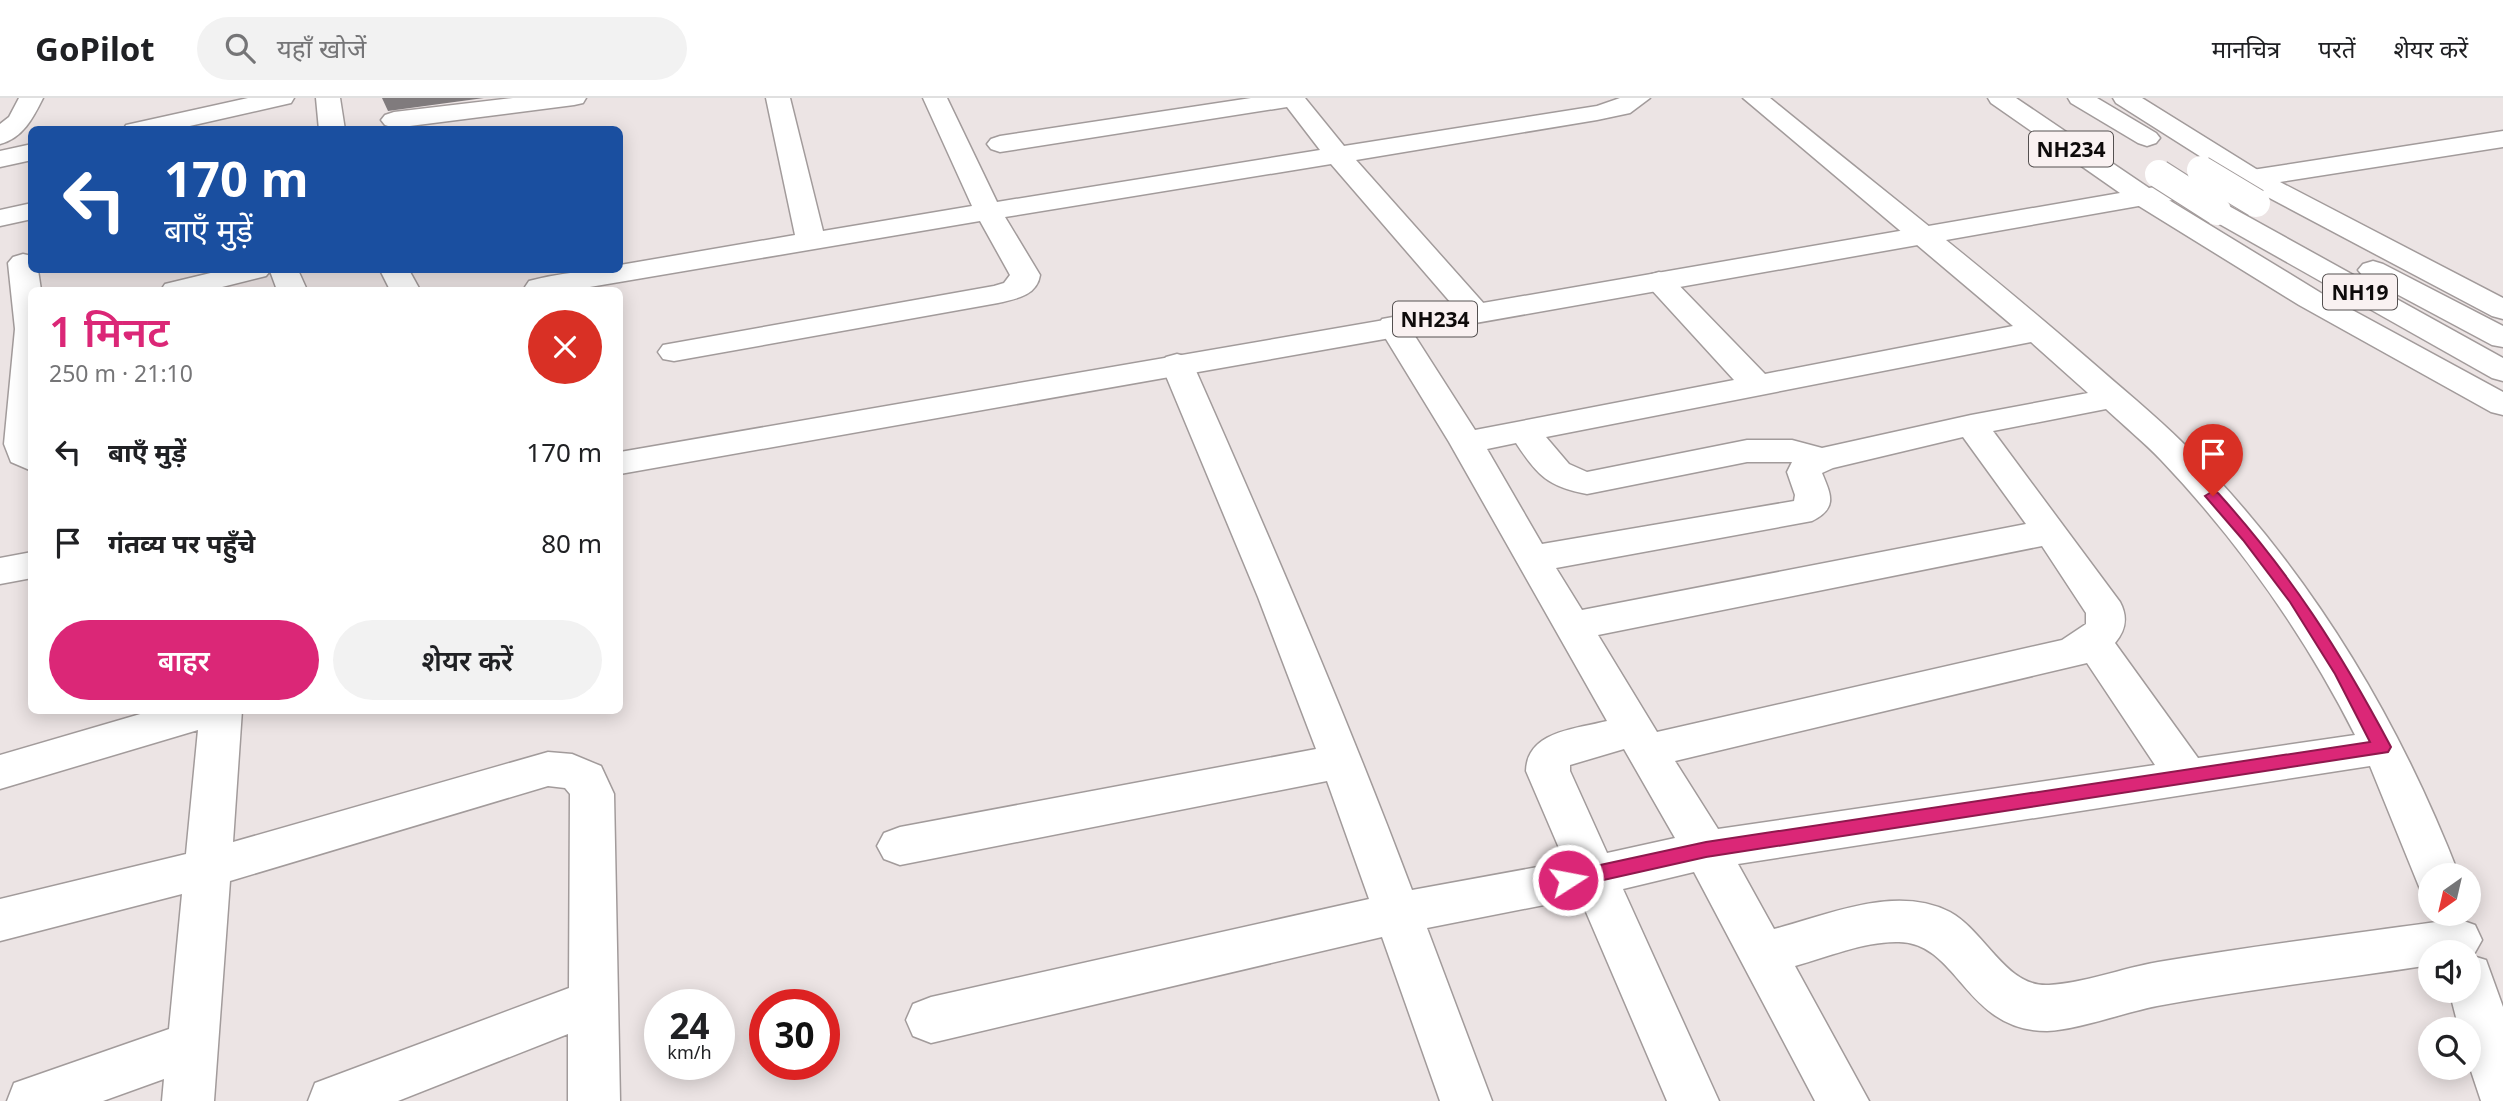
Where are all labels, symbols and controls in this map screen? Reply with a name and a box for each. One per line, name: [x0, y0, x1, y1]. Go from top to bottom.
search box: [197, 17, 687, 80]
text: GoPilot: [35, 26, 155, 71]
icon: search: [221, 29, 259, 67]
text: यहाँ खोजें: [277, 30, 366, 66]
text: मानचित्र: [2212, 32, 2280, 65]
text: परतें: [2318, 32, 2355, 65]
text: शेयर करें: [2393, 32, 2468, 65]
road number: NH234: [2029, 132, 2113, 166]
text: 170 m: [164, 145, 309, 211]
icon: left: [49, 154, 140, 245]
text: बाएँ मुड़ें: [164, 208, 253, 251]
road number: NH19: [2323, 274, 2397, 310]
text: 1 मिनट: [49, 302, 169, 359]
road number: NH234: [1393, 302, 1477, 336]
button: close: [528, 310, 602, 384]
text: 250 m · 21:10: [49, 357, 193, 389]
pin: [2183, 424, 2243, 496]
icon: left: [49, 433, 87, 471]
text: बाएँ मुड़ें: [108, 434, 186, 470]
text: 170 m: [526, 434, 602, 470]
icon: arrive: [2194, 435, 2232, 473]
icon: arrive: [49, 524, 87, 562]
text: गंतव्य पर पहुँचे: [108, 525, 255, 561]
text: 80 m: [541, 525, 602, 561]
button: बाहर: [49, 620, 319, 700]
button: शेयर करें: [333, 620, 602, 700]
position arrow: [1531, 843, 1605, 917]
north arrow: [2418, 863, 2482, 926]
map controls: [2418, 863, 2481, 1080]
button: sound: [2418, 940, 2481, 1003]
speed limit sign: 30: [749, 989, 840, 1080]
text: 24: [669, 1002, 710, 1049]
button: search: [2418, 1017, 2481, 1080]
text: km/h: [667, 1040, 712, 1064]

